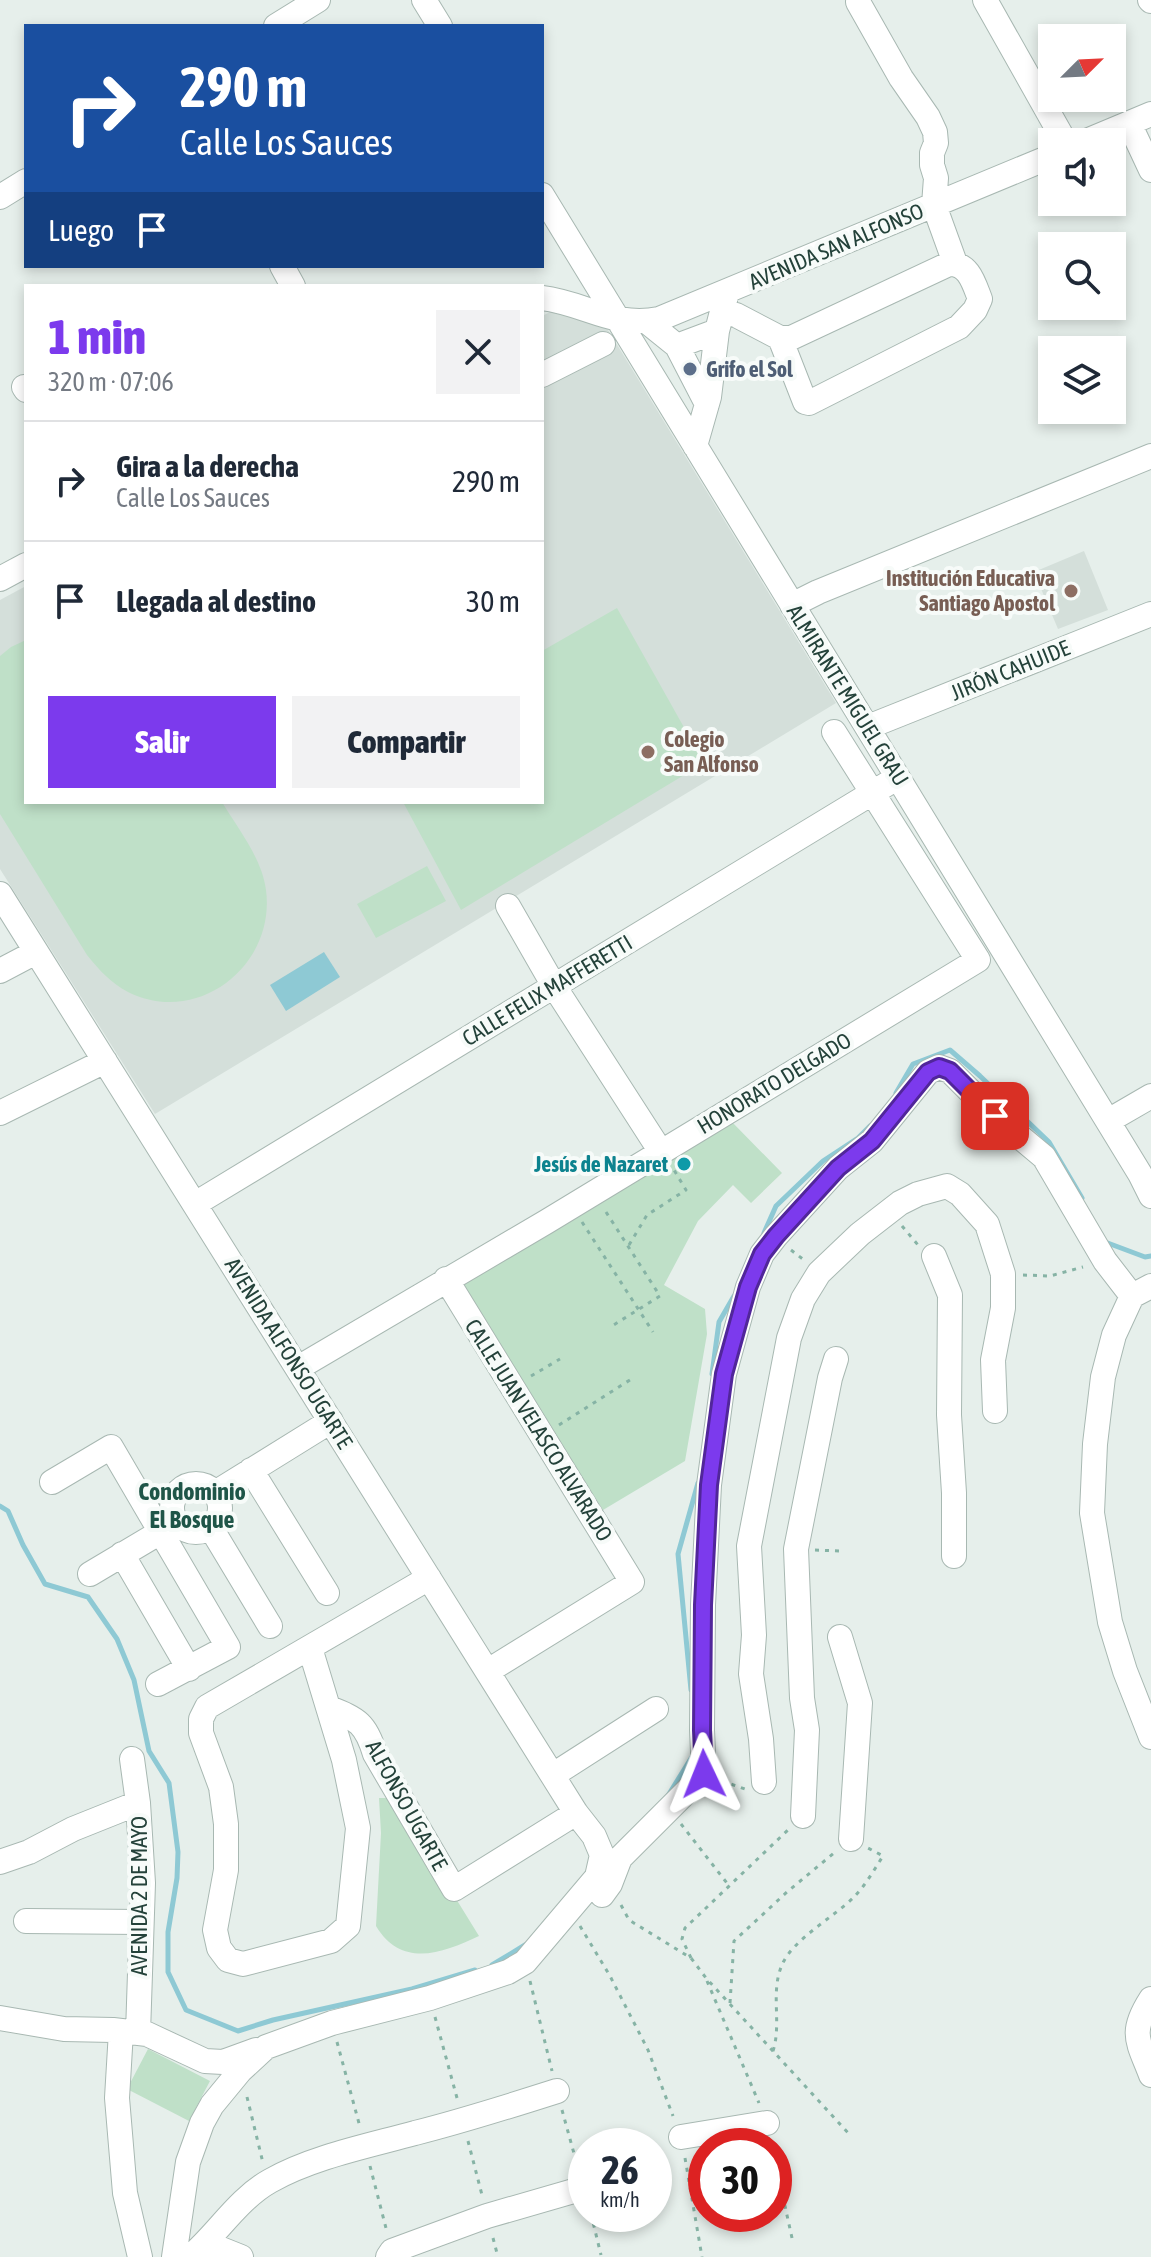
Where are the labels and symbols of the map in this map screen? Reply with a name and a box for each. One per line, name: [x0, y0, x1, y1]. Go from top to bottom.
north arrow: [1038, 24, 1126, 112]
street label: AVENIDA SAN ALFONSO: [745, 197, 927, 295]
place label: Grifo el Sol: [706, 356, 794, 382]
marker: Grifo el Sol: [681, 360, 699, 378]
place label: Institución Educativa Santiago Apostol: [886, 565, 1056, 616]
marker: Institución Educativa Santiago Apostol: [1062, 582, 1080, 600]
street label: ALMIRANTE MIGUEL GRAU: [782, 600, 914, 790]
street label: JIRÓN CAHUIDE: [947, 634, 1074, 706]
place label: Colegio San Alfonso: [664, 726, 759, 777]
marker: Colegio San Alfonso: [639, 743, 657, 761]
street label: CALLE FELIX MAFFERETTI: [457, 929, 637, 1051]
street label: HONORATO DELGADO: [692, 1027, 856, 1139]
pin: [961, 1082, 1029, 1150]
place label: Jesús de Nazaret: [533, 1151, 669, 1177]
marker: Jesús de Nazaret: [675, 1155, 693, 1173]
street label: AVENIDA ALFONSO UGARTE: [220, 1253, 359, 1454]
street label: CALLE JUAN VELASCO ALVARADO: [460, 1314, 618, 1546]
district label: Condominio El Bosque: [138, 1478, 246, 1533]
position arrow: [662, 1732, 746, 1816]
street label: ALFONSO UGARTE: [361, 1735, 454, 1875]
street label: AVENIDA 2 DE MAYO: [126, 1816, 152, 1976]
speed limit sign: 30: [688, 2128, 792, 2232]

